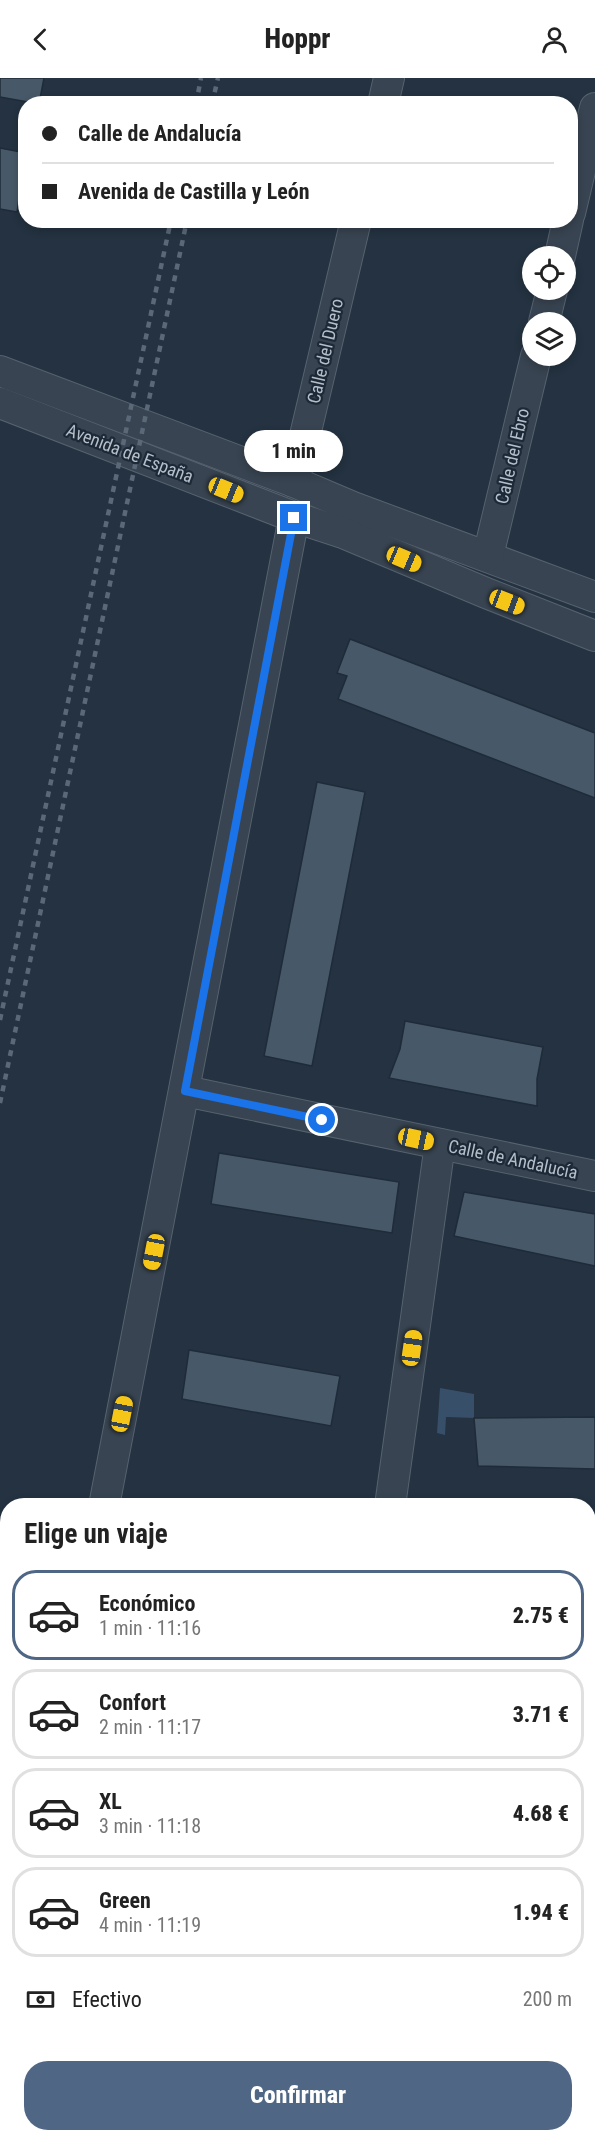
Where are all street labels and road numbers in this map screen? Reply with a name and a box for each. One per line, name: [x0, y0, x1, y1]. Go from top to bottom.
street label: Calle del Duero: [303, 296, 347, 406]
street label: Calle del Ebro: [491, 406, 533, 506]
street label: Avenida de España: [64, 419, 196, 487]
street label: Calle de Andalucía: [446, 1135, 580, 1183]

